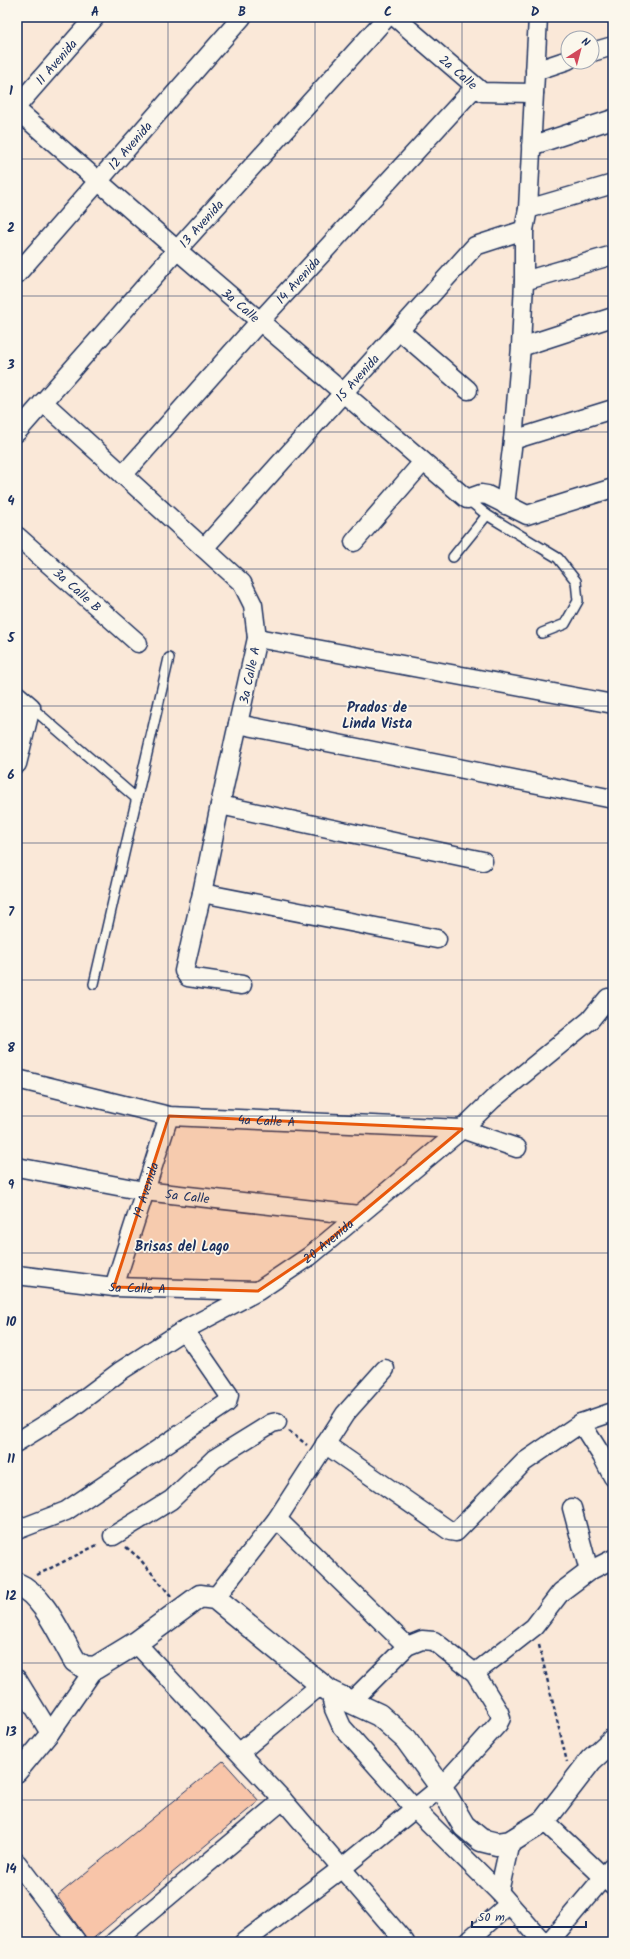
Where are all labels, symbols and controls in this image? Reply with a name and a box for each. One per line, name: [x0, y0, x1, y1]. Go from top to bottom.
text: A: [91, 2, 99, 23]
text: B: [238, 2, 246, 23]
text: C: [384, 2, 392, 23]
text: D: [531, 2, 540, 23]
north arrow: [560, 30, 600, 70]
text: N: [577, 33, 593, 52]
street label: 11 Avenida: [31, 35, 83, 90]
street label: 2a Calle: [434, 50, 482, 96]
text: 1: [9, 81, 13, 102]
street label: 12 Avenida: [104, 117, 158, 175]
street label: 13 Avenida: [175, 196, 229, 253]
text: 2: [7, 218, 15, 239]
street label: 14 Avenida: [271, 252, 326, 309]
street label: 3a Calle: [216, 284, 264, 329]
street label: 15 Avenida: [331, 350, 385, 407]
text: 3: [6, 355, 15, 376]
text: 4: [7, 491, 15, 512]
street label: 3a Calle B: [48, 564, 106, 618]
text: 5: [7, 628, 16, 649]
street label: 3a Calle A: [234, 645, 267, 706]
district label: Prados de Linda Vista: [342, 697, 412, 735]
text: 6: [7, 765, 15, 786]
text: 7: [8, 902, 15, 923]
text: 8: [7, 1038, 15, 1059]
street label: 4a Calle A: [237, 1110, 296, 1134]
street label: 19 Avenida: [128, 1160, 165, 1221]
text: 9: [8, 1175, 15, 1196]
street label: 5a Calle: [164, 1184, 211, 1210]
street label: 20 Avenida: [299, 1214, 359, 1270]
district label: Brisas del Lago: [135, 1236, 230, 1258]
street label: 5a Calle A: [107, 1277, 166, 1300]
text: 10: [6, 1312, 17, 1333]
text: 11: [7, 1449, 15, 1470]
text: 12: [5, 1586, 17, 1607]
text: 13: [5, 1722, 17, 1743]
text: 14: [5, 1859, 17, 1880]
scale bar: [472, 1903, 586, 1929]
text: 50 m: [478, 1908, 505, 1927]

